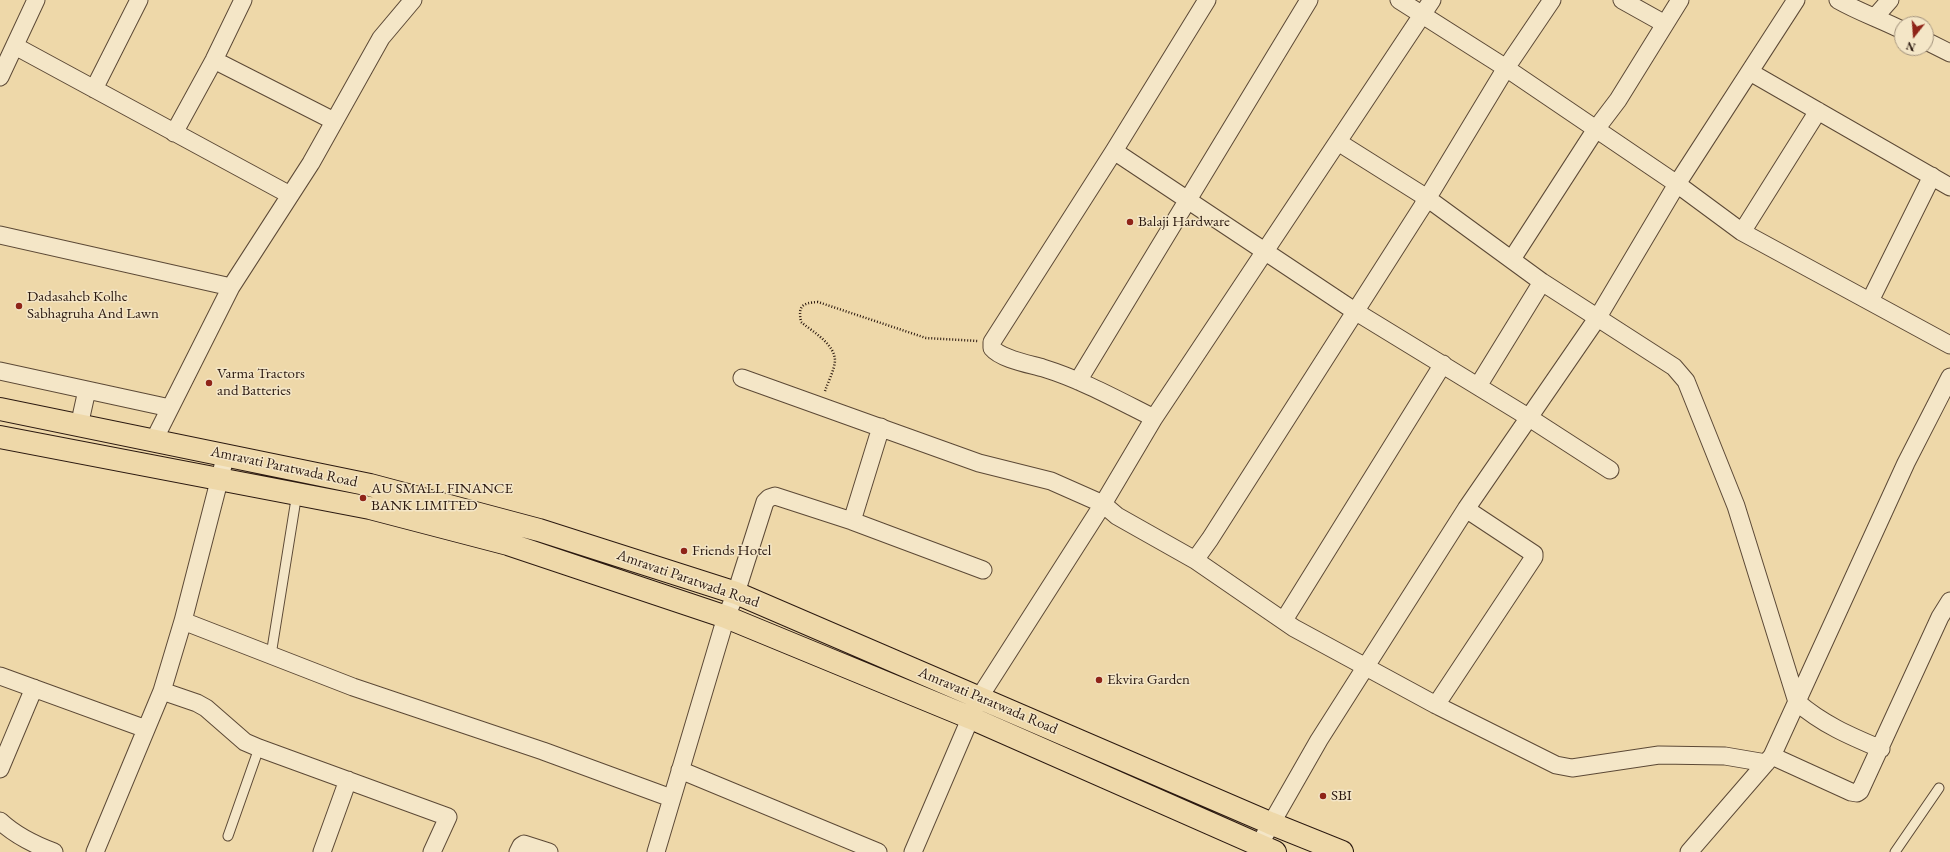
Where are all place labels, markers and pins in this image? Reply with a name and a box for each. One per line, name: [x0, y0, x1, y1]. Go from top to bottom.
place label: Balaji Hardware: [1138, 213, 1230, 231]
marker: Balaji Hardware: [1125, 217, 1135, 227]
place label: Dadasaheb Kolhe Sabhagruha And Lawn: [27, 288, 159, 323]
marker: Dadasaheb Kolhe Sabhagruha And Lawn: [14, 301, 24, 311]
place label: Varma Tractors and Batteries: [217, 365, 305, 400]
marker: Varma Tractors and Batteries: [204, 378, 214, 388]
place label: AU SMALL FINANCE BANK LIMITED: [371, 480, 513, 515]
marker: AU SMALL FINANCE BANK LIMITED: [358, 493, 368, 503]
place label: Friends Hotel: [692, 542, 771, 560]
marker: Friends Hotel: [679, 546, 689, 556]
place label: Ekvira Garden: [1107, 671, 1190, 689]
marker: Ekvira Garden: [1094, 675, 1104, 685]
place label: SBI: [1331, 787, 1352, 805]
marker: SBI: [1318, 791, 1328, 801]

